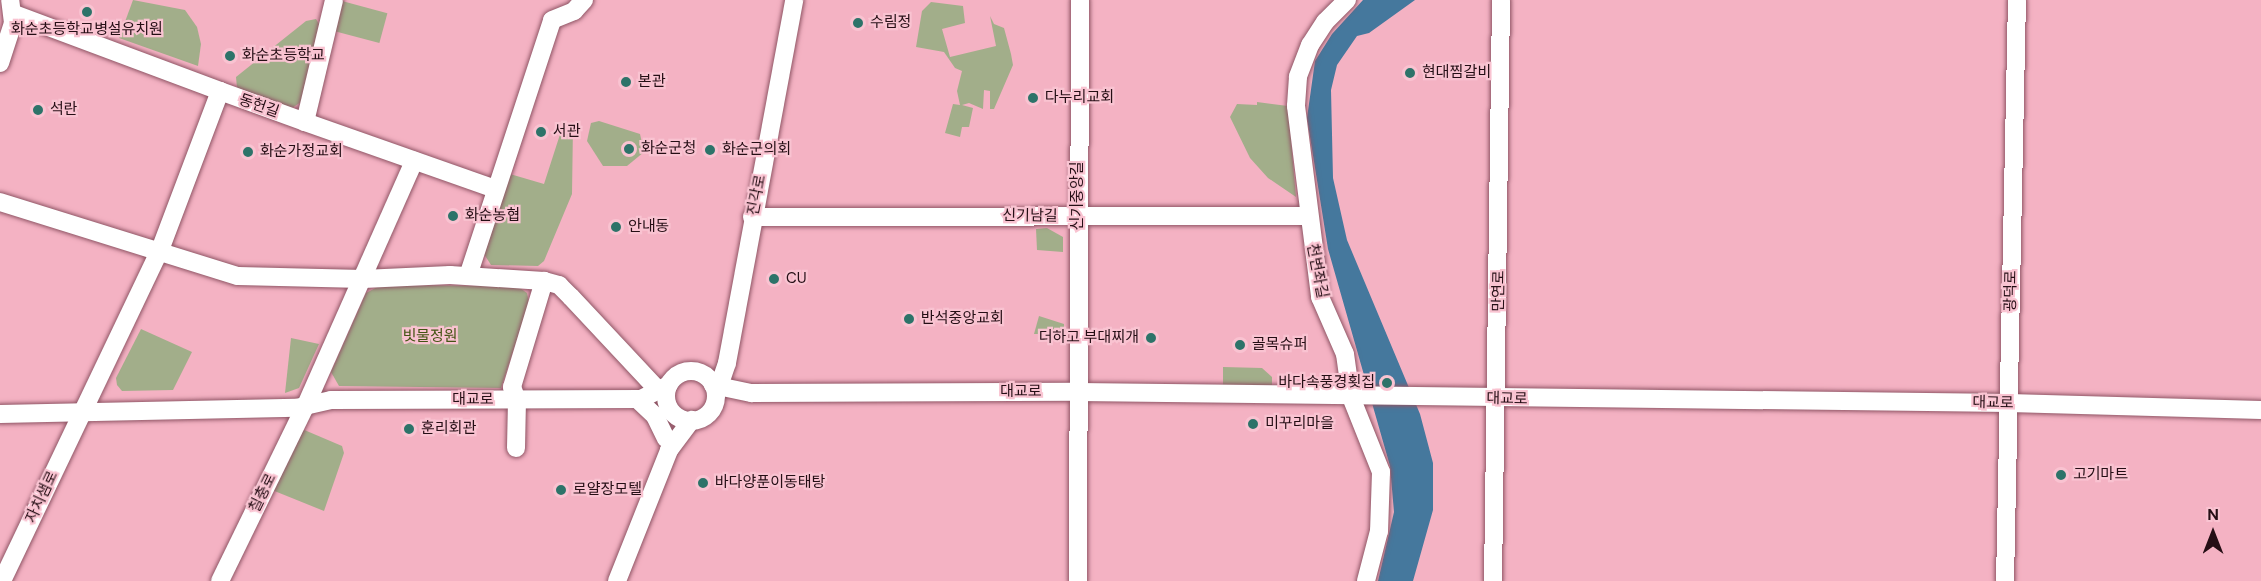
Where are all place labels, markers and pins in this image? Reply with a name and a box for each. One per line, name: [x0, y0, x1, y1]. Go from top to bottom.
marker: 화순초등학교병설유치원: [80, 5, 94, 19]
place label: 수림정: [870, 14, 911, 32]
marker: 수림정: [851, 16, 865, 30]
place label: 화순초등학교병설유치원: [11, 21, 163, 39]
place label: 화순초등학교: [242, 47, 325, 65]
marker: 화순초등학교: [223, 49, 237, 63]
place label: 현대찜갈비: [1422, 64, 1491, 82]
marker: 현대찜갈비: [1403, 66, 1417, 80]
place label: 본관: [638, 73, 666, 91]
marker: 본관: [619, 75, 633, 89]
place label: 다누리교회: [1045, 89, 1114, 107]
marker: 다누리교회: [1026, 91, 1040, 105]
place label: 석란: [50, 101, 78, 119]
marker: 석란: [31, 103, 45, 117]
place label: 서관: [553, 123, 581, 141]
marker: 서관: [534, 125, 548, 139]
place label: 화순군청: [641, 140, 696, 158]
place label: 화순군의회: [722, 141, 791, 159]
marker: 화순군청: [622, 142, 636, 156]
place label: 화순가정교회: [260, 143, 343, 161]
marker: 화순군의회: [703, 143, 717, 157]
marker: 화순가정교회: [241, 145, 255, 159]
place label: 화순농협: [465, 207, 520, 225]
marker: 화순농협: [446, 209, 460, 223]
place label: 안내동: [628, 218, 669, 236]
marker: 안내동: [609, 220, 623, 234]
place label: CU: [786, 270, 807, 288]
marker: CU: [767, 272, 781, 286]
place label: 반석중앙교회: [921, 310, 1004, 328]
marker: 반석중앙교회: [902, 312, 916, 326]
place label: 더하고 부대찌개: [1038, 329, 1139, 347]
marker: 더하고 부대찌개: [1144, 331, 1158, 345]
place label: 골목슈퍼: [1252, 336, 1307, 354]
marker: 골목슈퍼: [1233, 338, 1247, 352]
place label: 바다속풍경횟집: [1278, 374, 1375, 392]
marker: 바다속풍경횟집: [1380, 376, 1394, 390]
place label: 미꾸리마을: [1265, 415, 1334, 433]
marker: 미꾸리마을: [1246, 417, 1260, 431]
place label: 훈리회관: [421, 420, 476, 438]
marker: 훈리회관: [402, 422, 416, 436]
place label: 고기마트: [2073, 466, 2128, 484]
marker: 고기마트: [2054, 468, 2068, 482]
place label: 바다양푼이동태탕: [715, 474, 825, 492]
marker: 바다양푼이동태탕: [696, 476, 710, 490]
place label: 로얄장모텔: [573, 481, 642, 499]
marker: 로얄장모텔: [554, 483, 568, 497]

